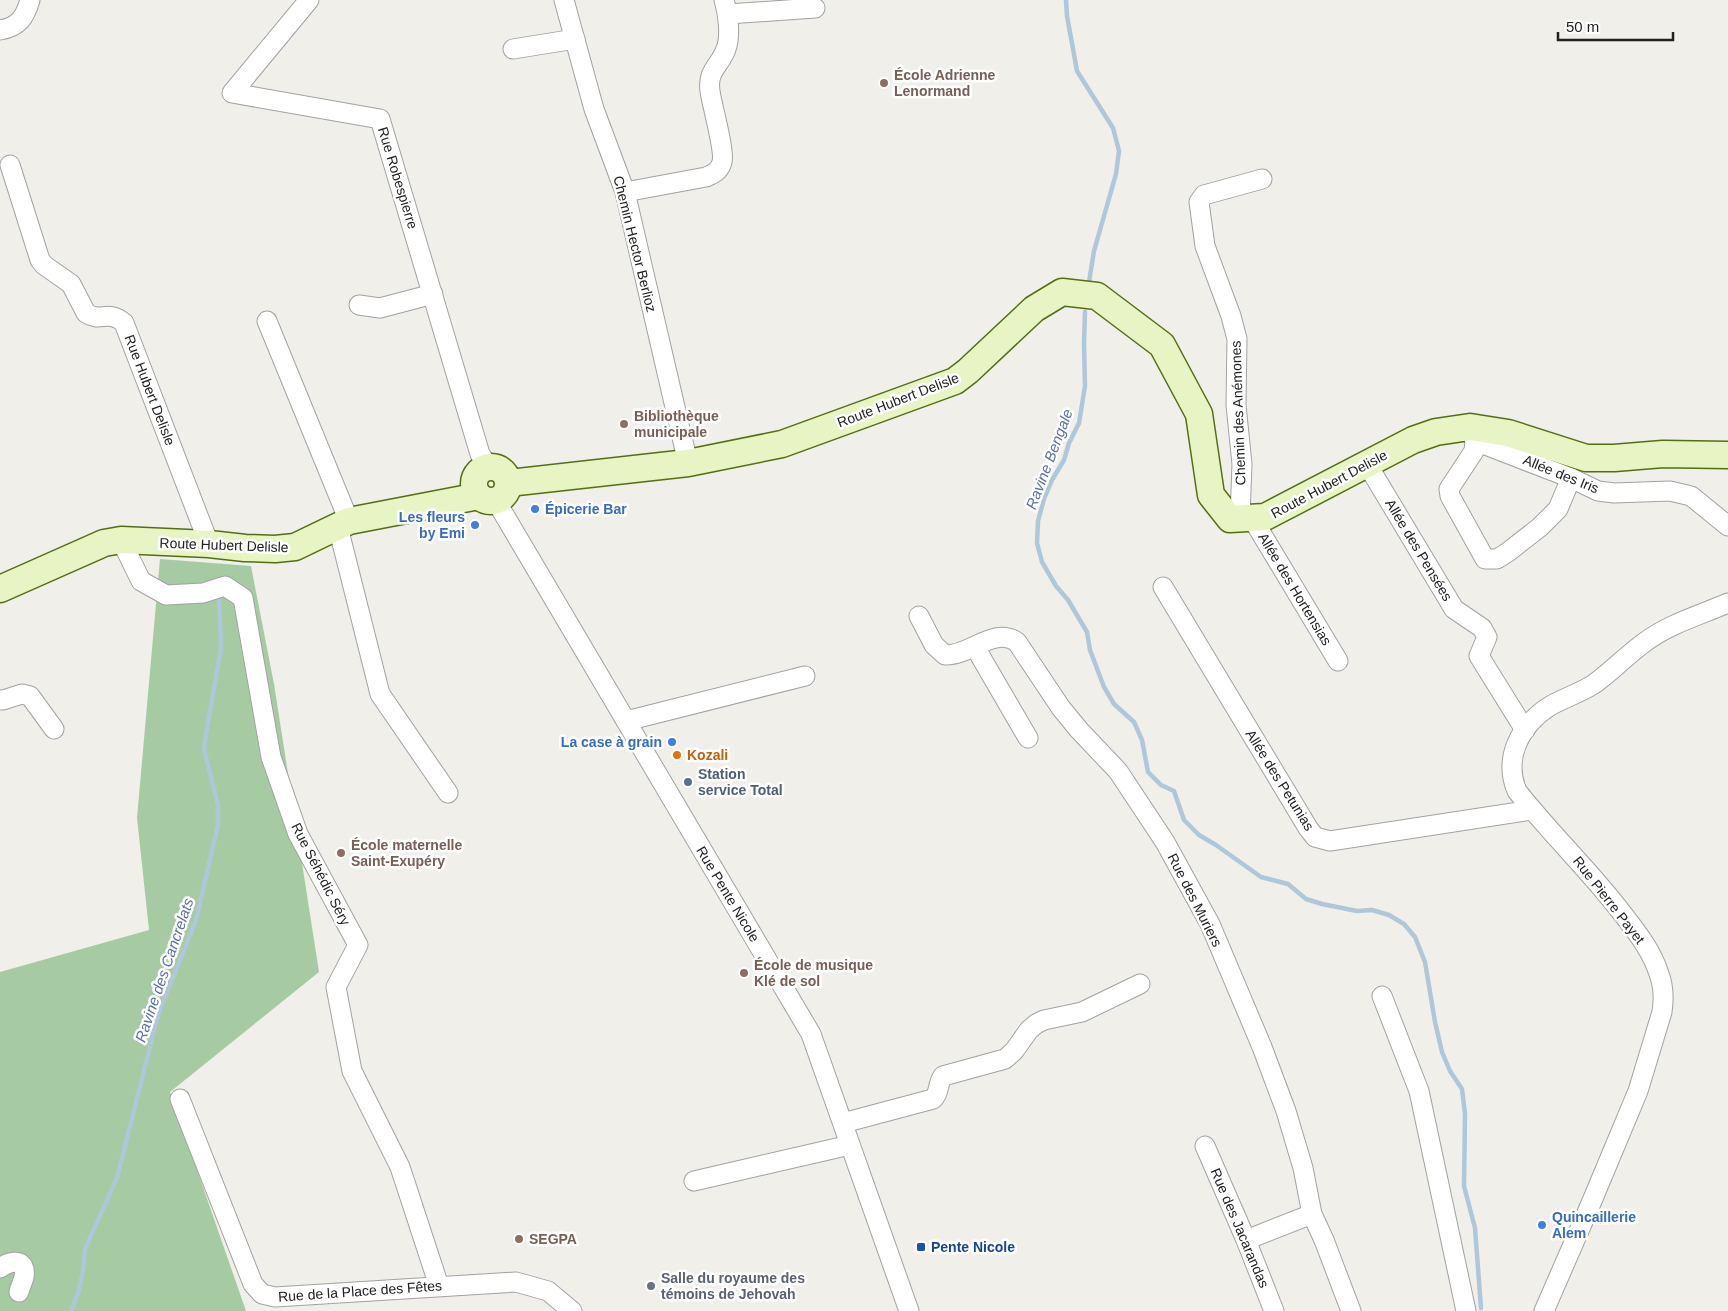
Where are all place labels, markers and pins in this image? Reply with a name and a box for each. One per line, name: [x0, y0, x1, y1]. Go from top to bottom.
place label: École Adrienne Lenormand: [894, 67, 996, 99]
marker: École Adrienne Lenormand: [878, 77, 890, 89]
place label: Bibliothèque municipale: [634, 408, 719, 440]
marker: Bibliothèque municipale: [618, 418, 630, 430]
place label: Épicerie Bar: [545, 501, 627, 517]
marker: Épicerie Bar: [529, 503, 541, 515]
place label: Les fleurs by Emi: [399, 509, 465, 541]
marker: Les fleurs by Emi: [469, 519, 481, 531]
place label: La case à grain: [561, 734, 662, 750]
marker: La case à grain: [666, 736, 678, 748]
place label: Kozali: [687, 747, 728, 763]
marker: Kozali: [671, 749, 683, 761]
place label: Station service Total: [698, 766, 783, 798]
marker: Station service Total: [682, 776, 694, 788]
place label: École maternelle Saint-Exupéry: [351, 837, 462, 869]
marker: École maternelle Saint-Exupéry: [335, 847, 347, 859]
place label: École de musique Klé de sol: [754, 957, 873, 989]
marker: École de musique Klé de sol: [738, 967, 750, 979]
place label: Quincaillerie Alem: [1552, 1209, 1636, 1241]
marker: Quincaillerie Alem: [1536, 1219, 1548, 1231]
place label: SEGPA: [529, 1231, 577, 1247]
marker: SEGPA: [513, 1233, 525, 1245]
place label: Pente Nicole: [931, 1239, 1015, 1255]
marker: Pente Nicole: [915, 1241, 927, 1253]
place label: Salle du royaume des témoins de Jehovah: [661, 1270, 805, 1302]
marker: Salle du royaume des témoins de Jehovah: [645, 1280, 657, 1292]

